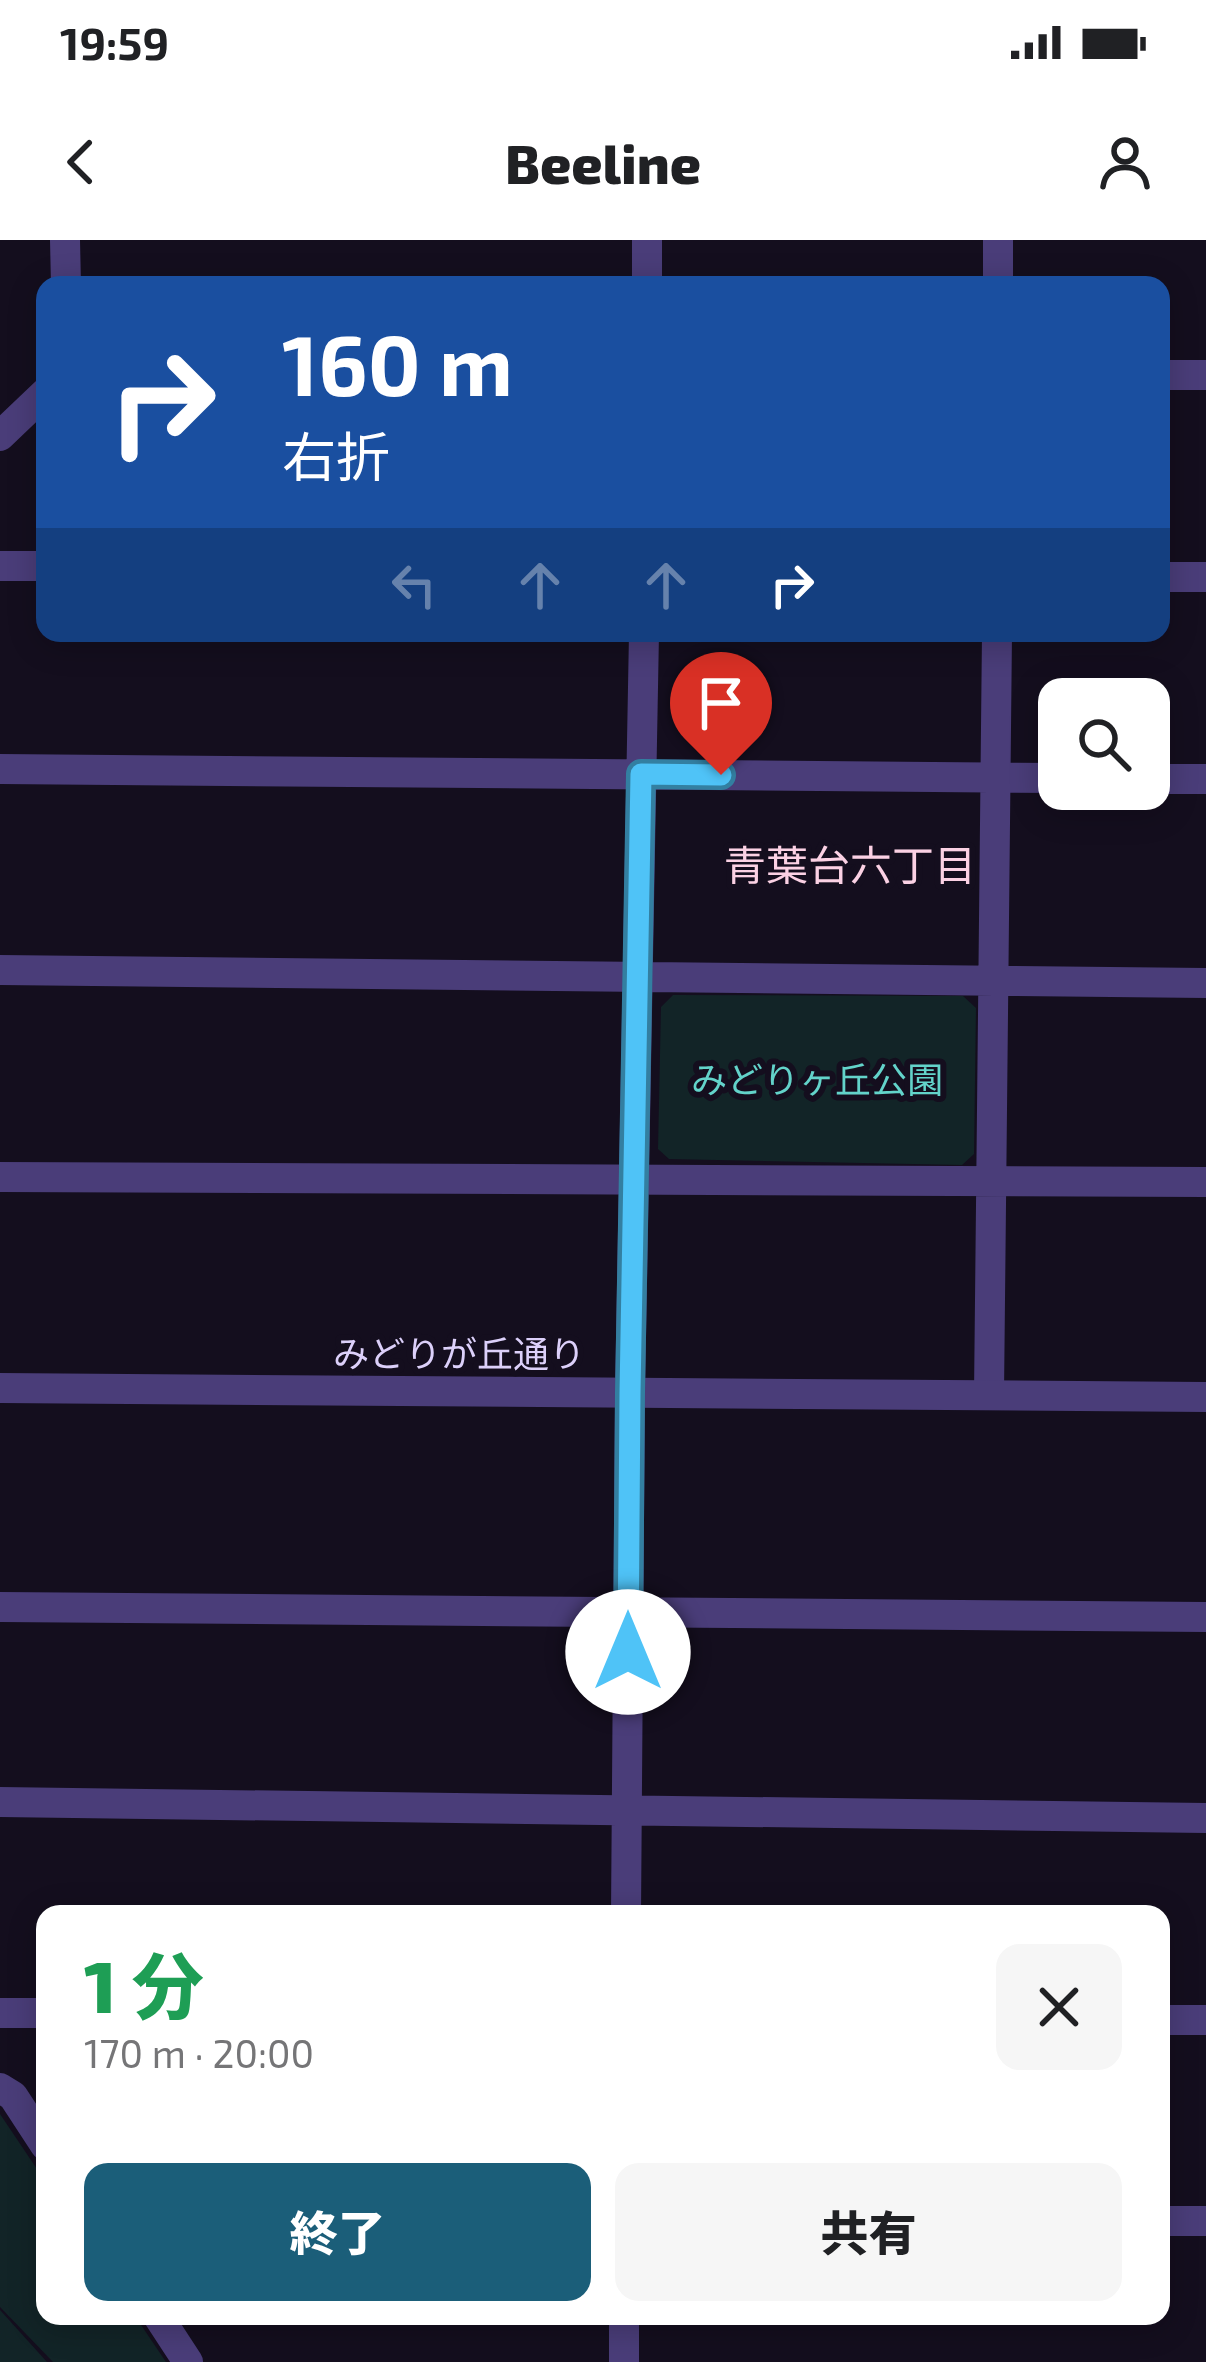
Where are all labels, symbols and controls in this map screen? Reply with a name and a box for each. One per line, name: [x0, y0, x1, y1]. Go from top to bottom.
text: 19:59: [60, 15, 169, 69]
icon: back: [48, 129, 114, 195]
icon: person: [1092, 129, 1158, 195]
text: Beeline: [505, 130, 701, 195]
text: 160 m: [282, 312, 513, 413]
icon: right: [84, 324, 240, 480]
text: 右折: [282, 423, 390, 488]
icon: left: [381, 552, 447, 618]
icon: ahead: [507, 552, 573, 618]
icon: ahead: [633, 552, 699, 618]
icon: right: [759, 552, 825, 618]
pin: [670, 652, 772, 775]
icon: arrive: [688, 670, 754, 736]
map controls: [1038, 678, 1170, 810]
button: search: [1038, 678, 1170, 810]
district label: 青葉台六丁目: [724, 839, 976, 889]
park label: みどりヶ丘公園: [691, 1057, 943, 1100]
street label: みどりが丘通り: [333, 1331, 585, 1374]
position arrow: [565, 1589, 691, 1715]
text: 1 分: [84, 1941, 204, 2027]
button: close: [996, 1944, 1122, 2070]
text: 170 m · 20:00: [84, 2029, 314, 2076]
button: 終了: [84, 2163, 591, 2301]
button: 共有: [615, 2163, 1122, 2301]

